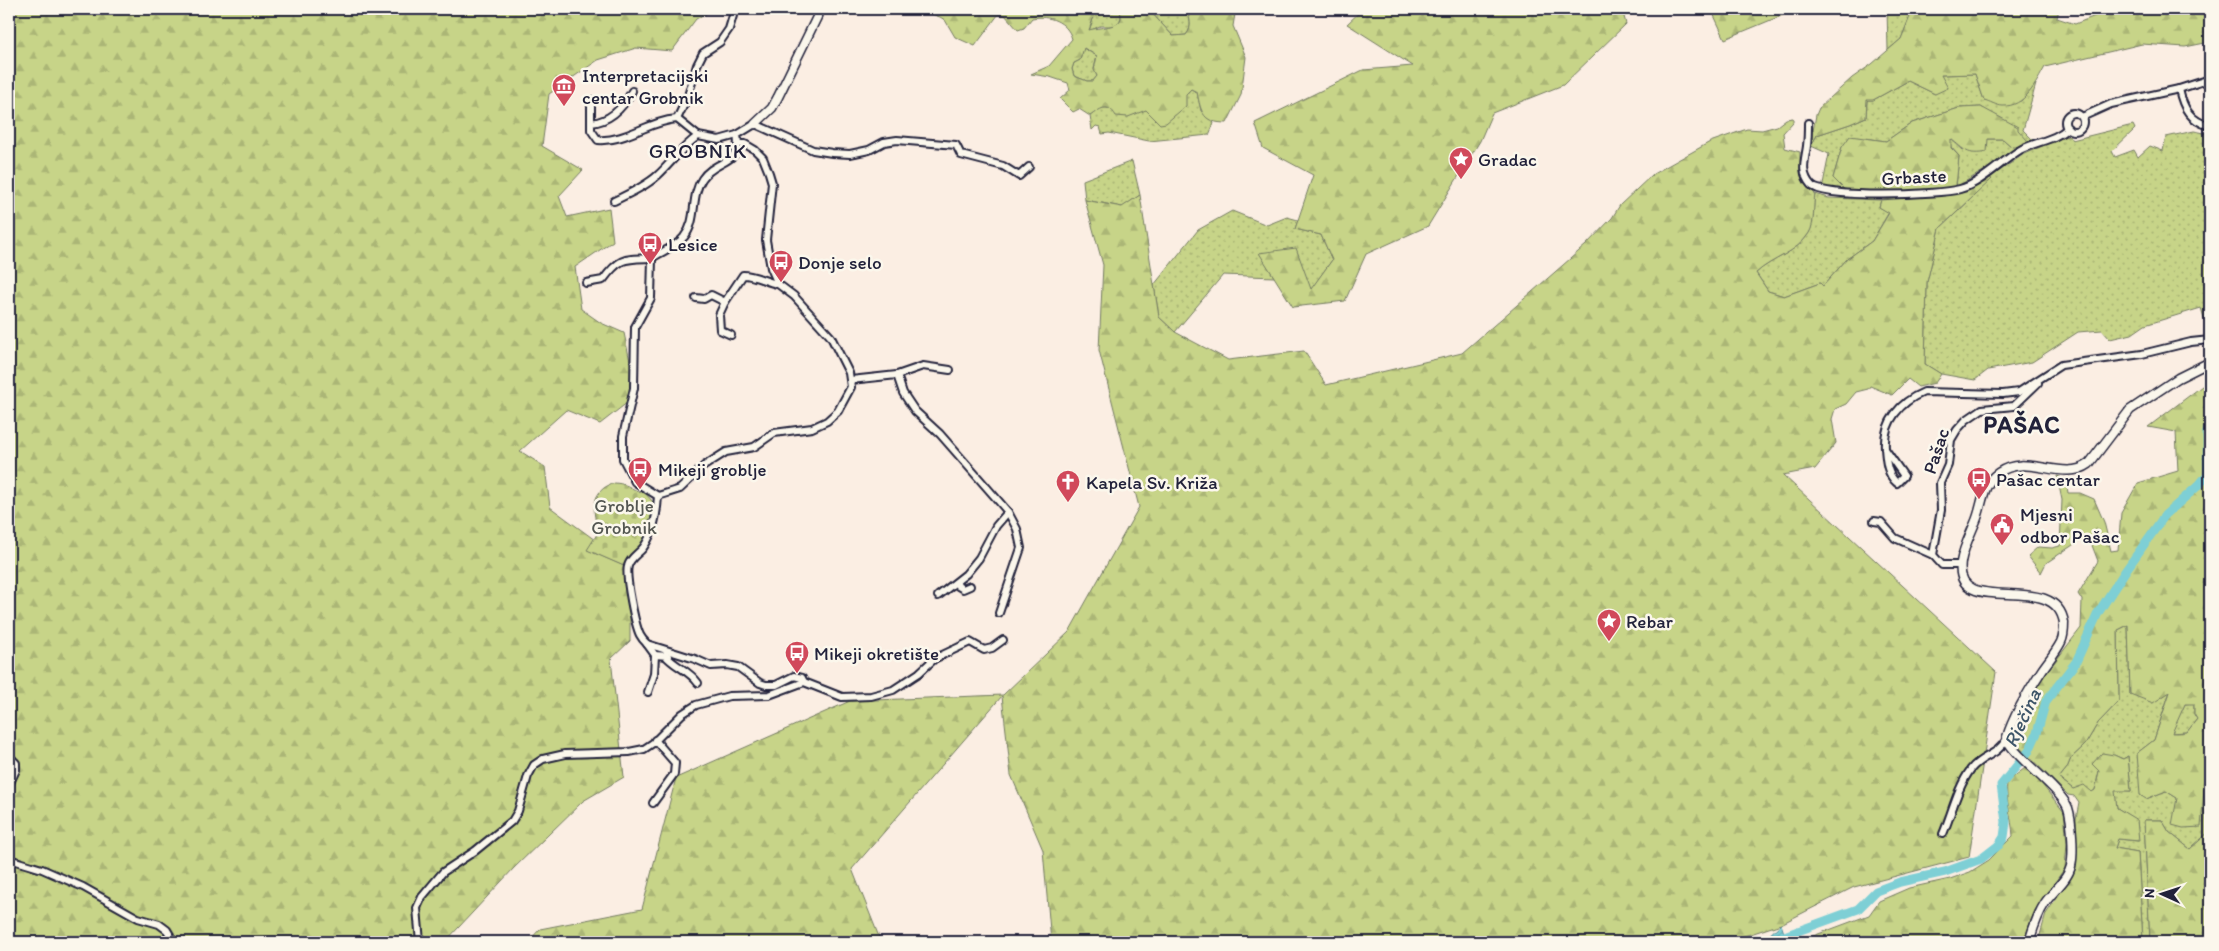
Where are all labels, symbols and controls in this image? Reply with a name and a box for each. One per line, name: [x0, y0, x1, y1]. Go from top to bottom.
place label: Interpretacijski centar Grobnik: [582, 64, 708, 109]
museum icon: Interpretacijski centar Grobnik: [551, 73, 577, 107]
district label: GROBNIK: [649, 138, 747, 163]
place icon: Gradac: [1448, 146, 1474, 180]
place label: Gradac: [1478, 148, 1537, 171]
street label: Grbaste: [1881, 164, 1947, 190]
bus stop icon: Lesice: [637, 231, 663, 265]
place label: Lesice: [668, 233, 718, 256]
bus stop icon: Donje selo: [768, 249, 794, 283]
place label: Donje selo: [798, 251, 882, 274]
district label: PAŠAC: [1983, 410, 2061, 439]
street label: Pašac: [1918, 425, 1954, 477]
bus stop icon: Mikeji groblje: [627, 456, 653, 490]
place label: Mikeji groblje: [658, 458, 766, 481]
bus stop icon: Pašac centar: [1966, 466, 1992, 500]
place label: Pašac centar: [1996, 468, 2101, 491]
church icon: Kapela Sv. Križa: [1055, 469, 1081, 503]
place label: Kapela Sv. Križa: [1086, 471, 1218, 494]
park label: Groblje Grobnik: [591, 494, 657, 539]
place label: Mjesni odbor Pašac: [2020, 503, 2120, 548]
public building icon: Mjesni odbor Pašac: [1989, 512, 2015, 546]
place icon: Rebar: [1596, 608, 1622, 642]
place label: Rebar: [1626, 610, 1674, 633]
bus stop icon: Mikeji okretište: [784, 640, 810, 674]
place label: Mikeji okretište: [814, 642, 939, 665]
water label: Rječina: [1998, 684, 2046, 751]
north arrow: [2136, 868, 2186, 918]
text: N: [2141, 888, 2158, 899]

